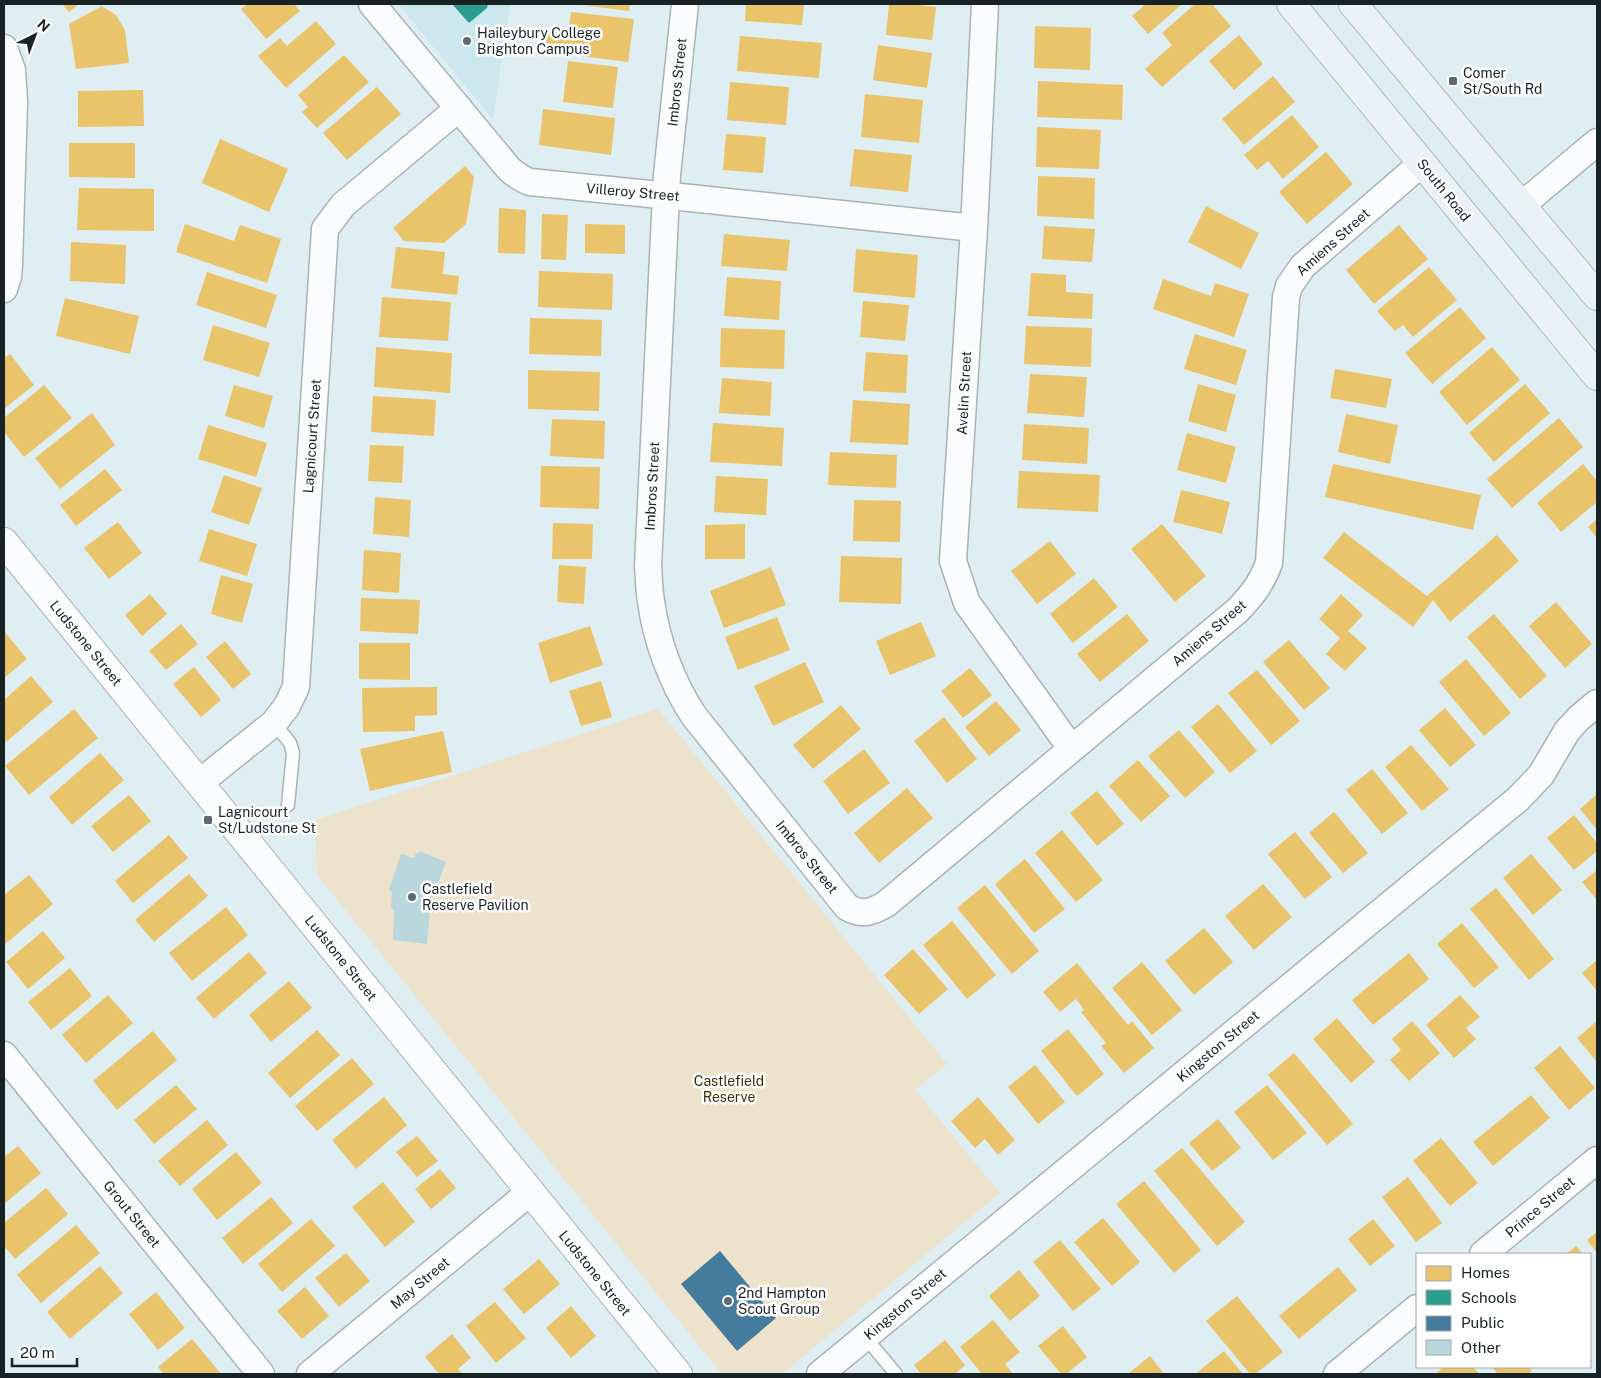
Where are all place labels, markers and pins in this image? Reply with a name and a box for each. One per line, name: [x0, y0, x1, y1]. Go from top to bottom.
place label: Haileybury College Brighton Campus: [477, 25, 601, 57]
marker: Haileybury College Brighton Campus: [461, 35, 473, 47]
place label: Comer St/South Rd: [1463, 65, 1542, 97]
marker: Comer St/South Rd: [1447, 75, 1459, 87]
place label: Lagnicourt St/Ludstone St: [218, 804, 316, 836]
marker: Lagnicourt St/Ludstone St: [202, 814, 214, 826]
place label: Castlefield Reserve Pavilion: [422, 881, 529, 913]
marker: Castlefield Reserve Pavilion: [406, 891, 418, 903]
place label: 2nd Hampton Scout Group: [738, 1285, 826, 1317]
marker: 2nd Hampton Scout Group: [722, 1295, 734, 1307]

